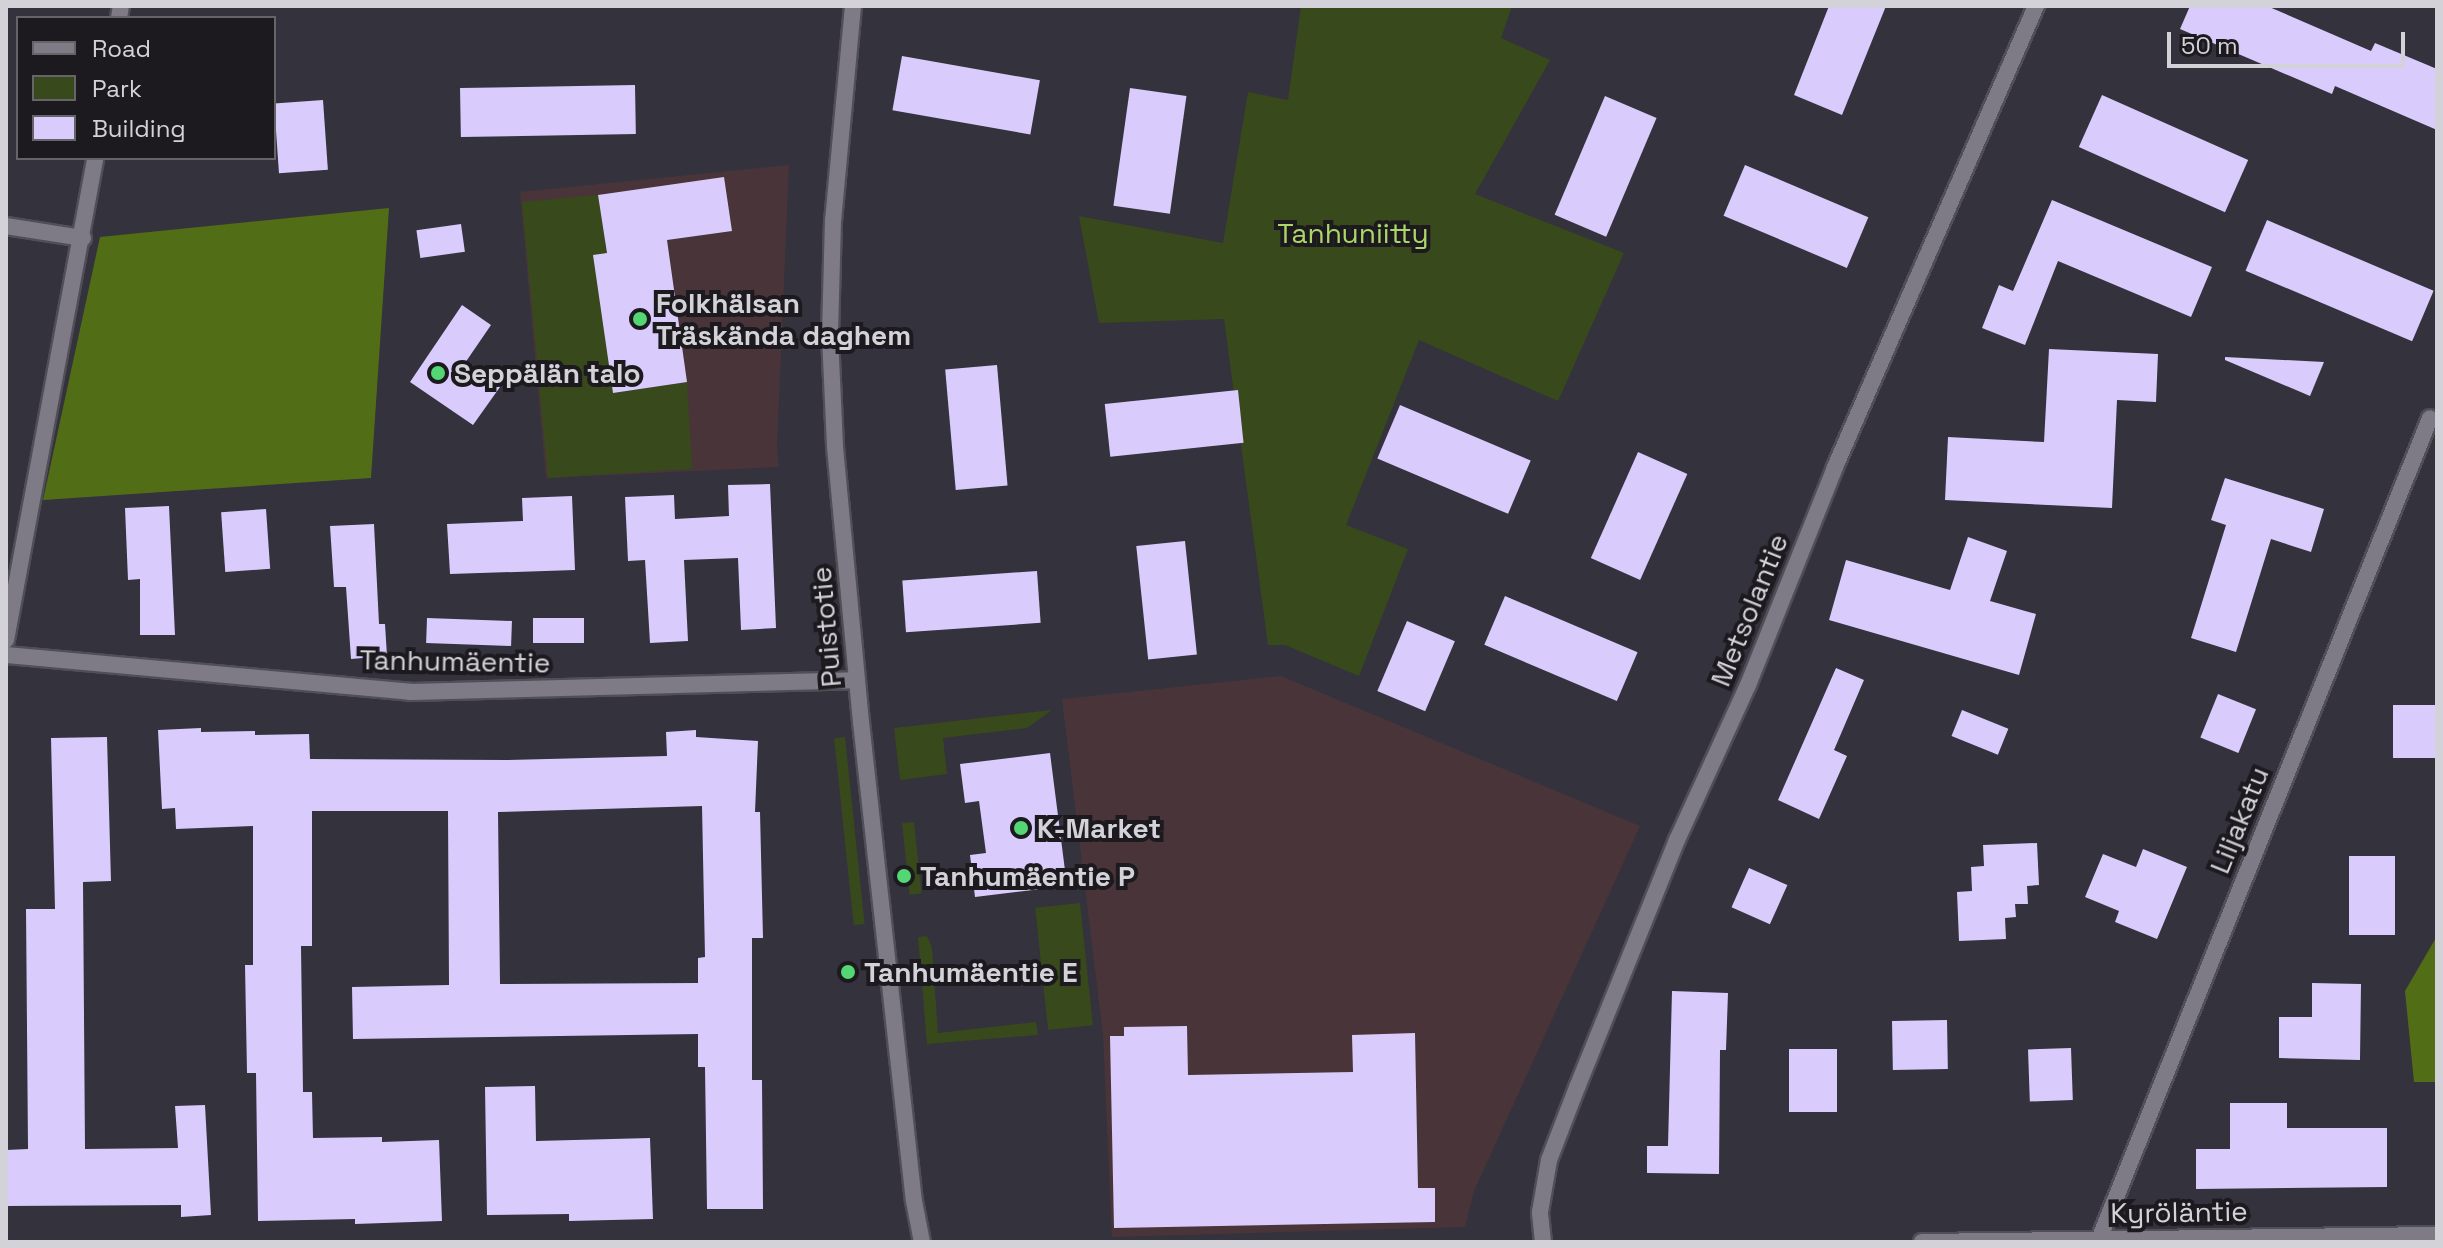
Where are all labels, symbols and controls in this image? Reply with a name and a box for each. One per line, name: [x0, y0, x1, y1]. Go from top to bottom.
legend: [16, 16, 276, 160]
scale bar: [2171, 16, 2409, 66]
text: 50 m: [2181, 30, 2238, 61]
text: Road: [92, 33, 151, 64]
text: Park: [92, 73, 142, 104]
text: Building: [92, 113, 186, 144]
park label: Tanhuniitty: [1277, 216, 1429, 250]
place label: Folkhälsan Träskända daghem: [656, 286, 911, 352]
marker: Folkhälsan Träskända daghem: [631, 310, 649, 328]
place label: Seppälän talo: [454, 356, 641, 390]
marker: Seppälän talo: [429, 364, 447, 382]
street label: Metsolantie: [1703, 529, 1795, 691]
street label: Puistotie: [804, 565, 848, 689]
street label: Tanhumäentie: [359, 643, 551, 679]
street label: Liljakatu: [2202, 762, 2276, 878]
place label: K-Market: [1037, 811, 1161, 845]
marker: K-Market: [1012, 819, 1030, 837]
place label: Tanhumäentie P: [920, 859, 1135, 893]
marker: Tanhumäentie P: [895, 867, 913, 885]
place label: Tanhumäentie E: [864, 955, 1078, 989]
marker: Tanhumäentie E: [839, 963, 857, 981]
street label: Kyröläntie: [2110, 1194, 2248, 1230]

